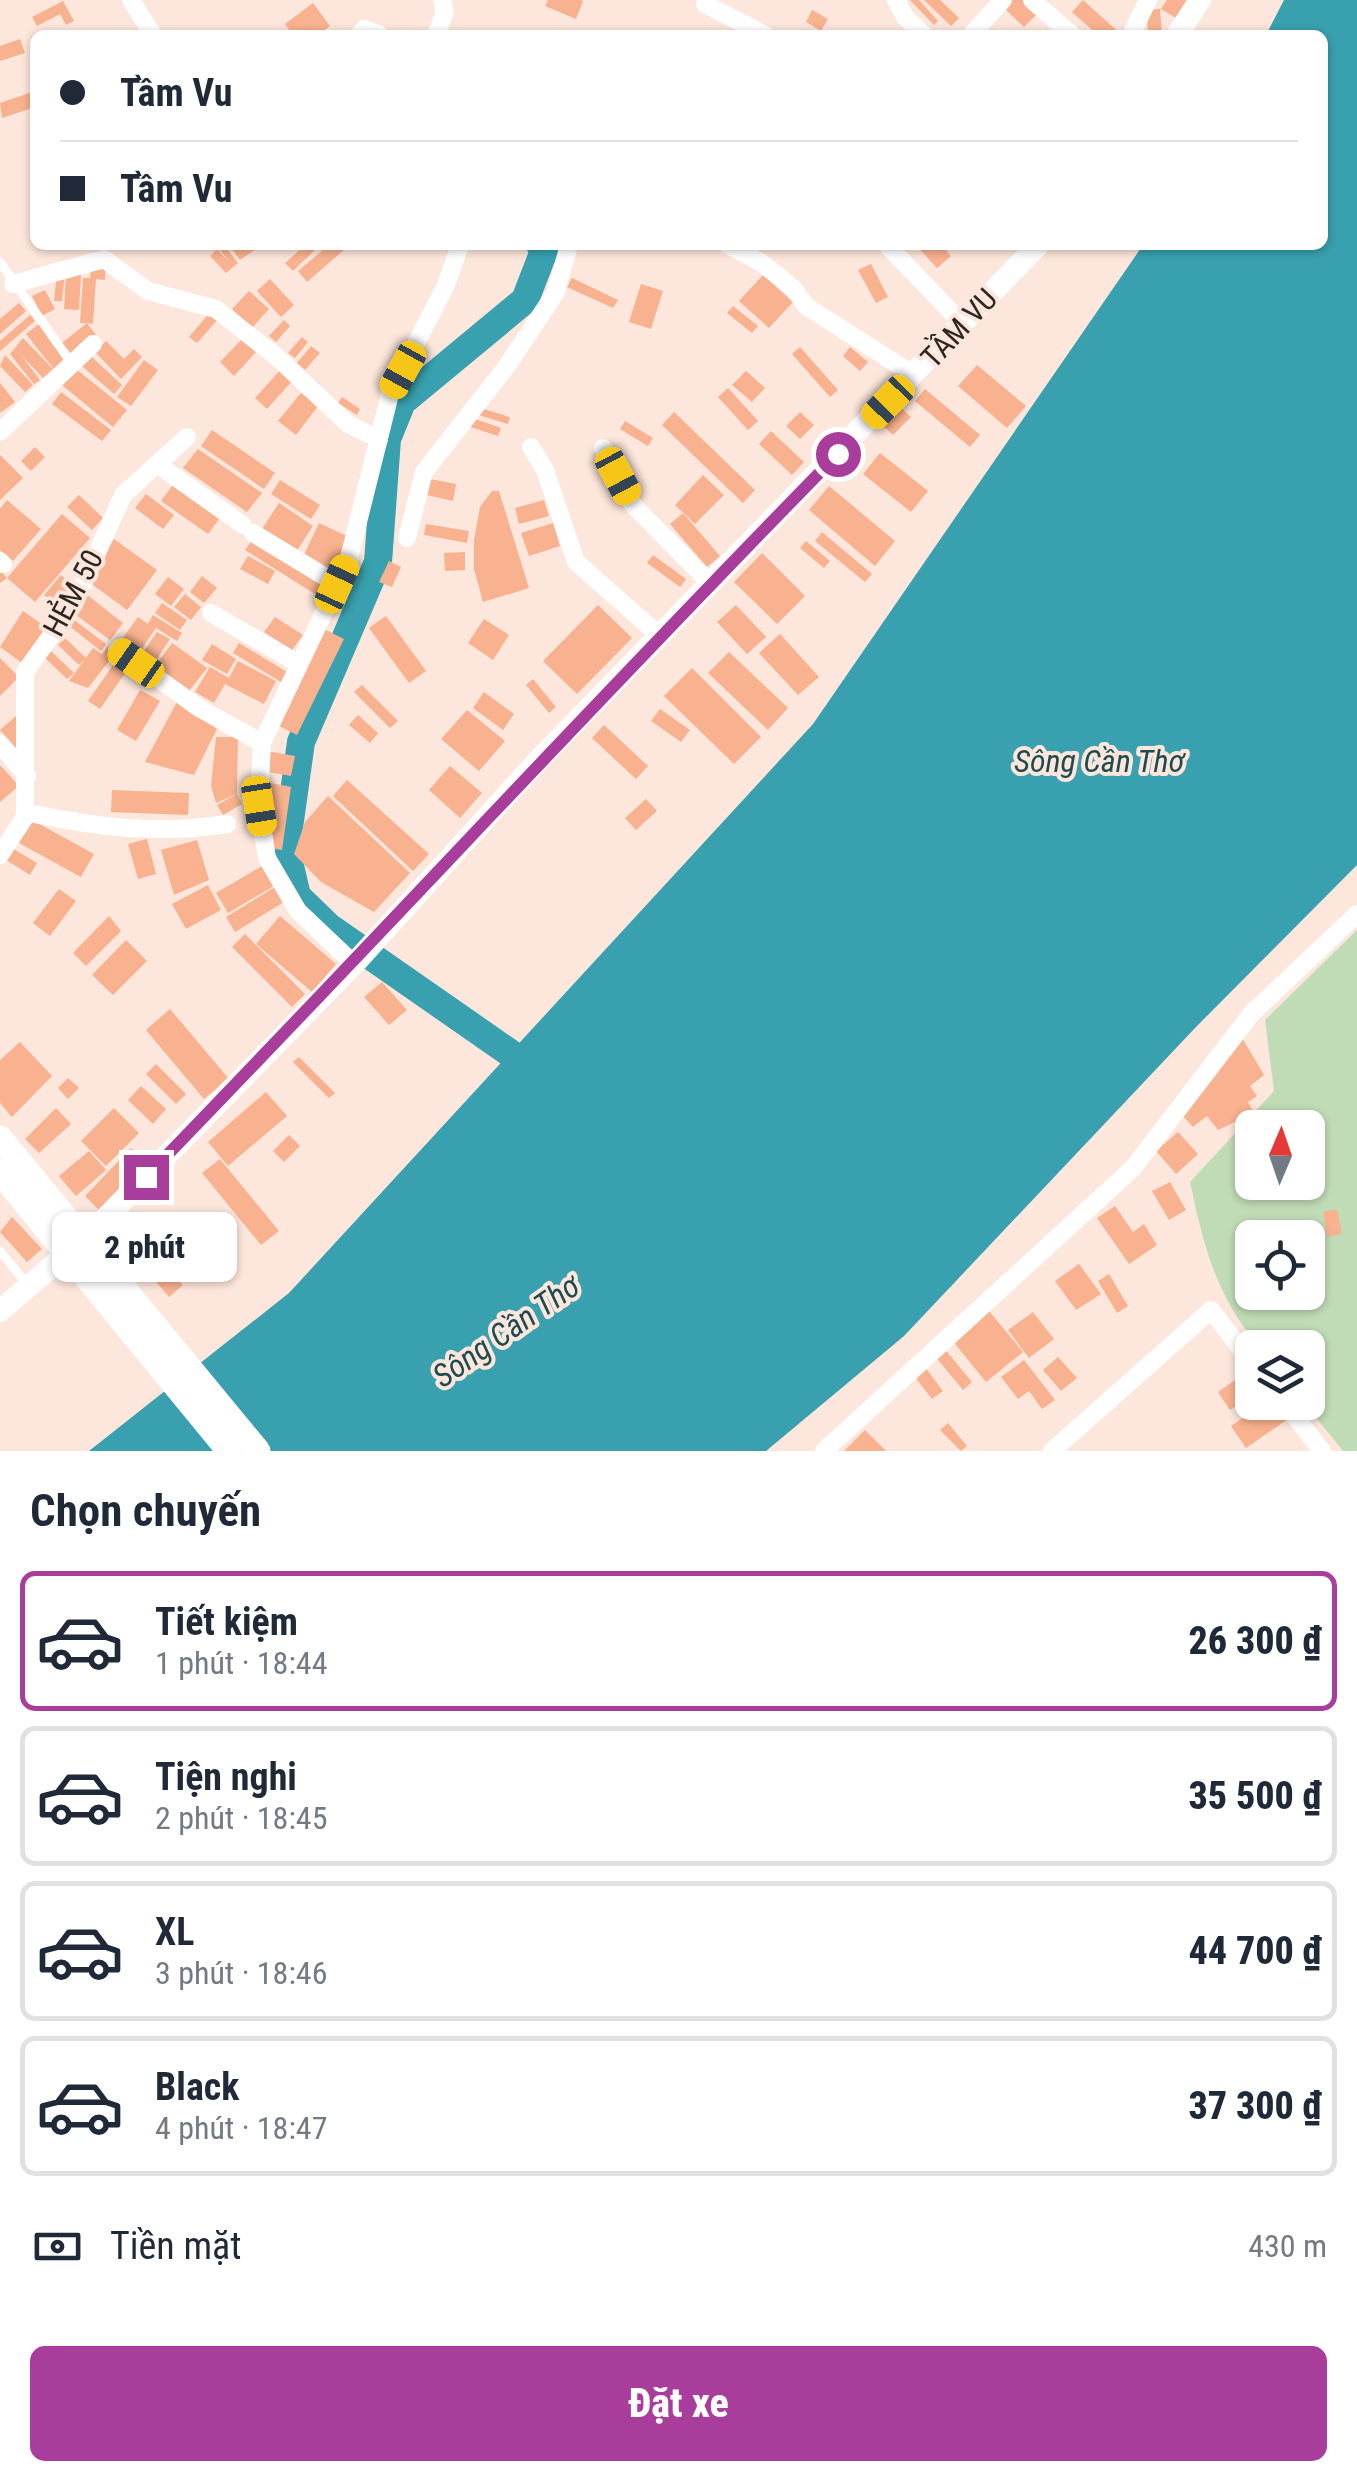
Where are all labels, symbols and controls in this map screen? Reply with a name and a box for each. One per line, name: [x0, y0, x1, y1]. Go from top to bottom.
text: Tầm Vu: [120, 71, 232, 115]
text: Tầm Vu: [120, 167, 232, 211]
street label: TẦM VU: [913, 281, 1004, 375]
car: [375, 336, 431, 404]
car: [856, 370, 920, 434]
route start: [816, 432, 861, 477]
car: [591, 442, 645, 510]
street label: HẺM 50: [35, 543, 110, 642]
car: [311, 550, 363, 618]
car: [103, 634, 169, 692]
water label: Sông Cần Thơ: [1014, 742, 1186, 780]
car: [239, 774, 279, 838]
north arrow: [1235, 1110, 1325, 1200]
map controls: [1235, 1110, 1325, 1420]
route end: [124, 1155, 169, 1200]
callout: 2 phút: [54, 1212, 238, 1282]
button: locate: [1235, 1220, 1325, 1310]
text: 2 phút: [104, 1228, 185, 1266]
water label: Sông Cần Thơ: [425, 1265, 589, 1395]
button: layers: [1235, 1330, 1325, 1420]
text: Chọn chuyến: [30, 1484, 261, 1537]
icon: car: [35, 1596, 125, 1686]
text: Tiết kiệm: [155, 1600, 298, 1644]
text: 26 300 ₫: [1189, 1619, 1322, 1663]
text: 1 phút · 18:44: [155, 1644, 327, 1682]
icon: car: [35, 1751, 125, 1841]
text: Tiện nghi: [155, 1755, 297, 1799]
text: 35 500 ₫: [1189, 1774, 1322, 1818]
text: 2 phút · 18:45: [155, 1799, 327, 1837]
icon: car: [35, 1906, 125, 1996]
text: XL: [155, 1910, 194, 1954]
text: 44 700 ₫: [1189, 1929, 1322, 1973]
text: 3 phút · 18:46: [155, 1954, 327, 1992]
icon: car: [35, 2061, 125, 2151]
text: Black: [155, 2065, 239, 2109]
text: 37 300 ₫: [1189, 2084, 1322, 2128]
text: 4 phút · 18:47: [155, 2109, 327, 2147]
icon: cash: [30, 2219, 85, 2274]
text: Tiền mặt: [110, 2224, 242, 2268]
text: 430 m: [1248, 2227, 1327, 2265]
button: Đặt xe: [30, 2346, 1327, 2461]

